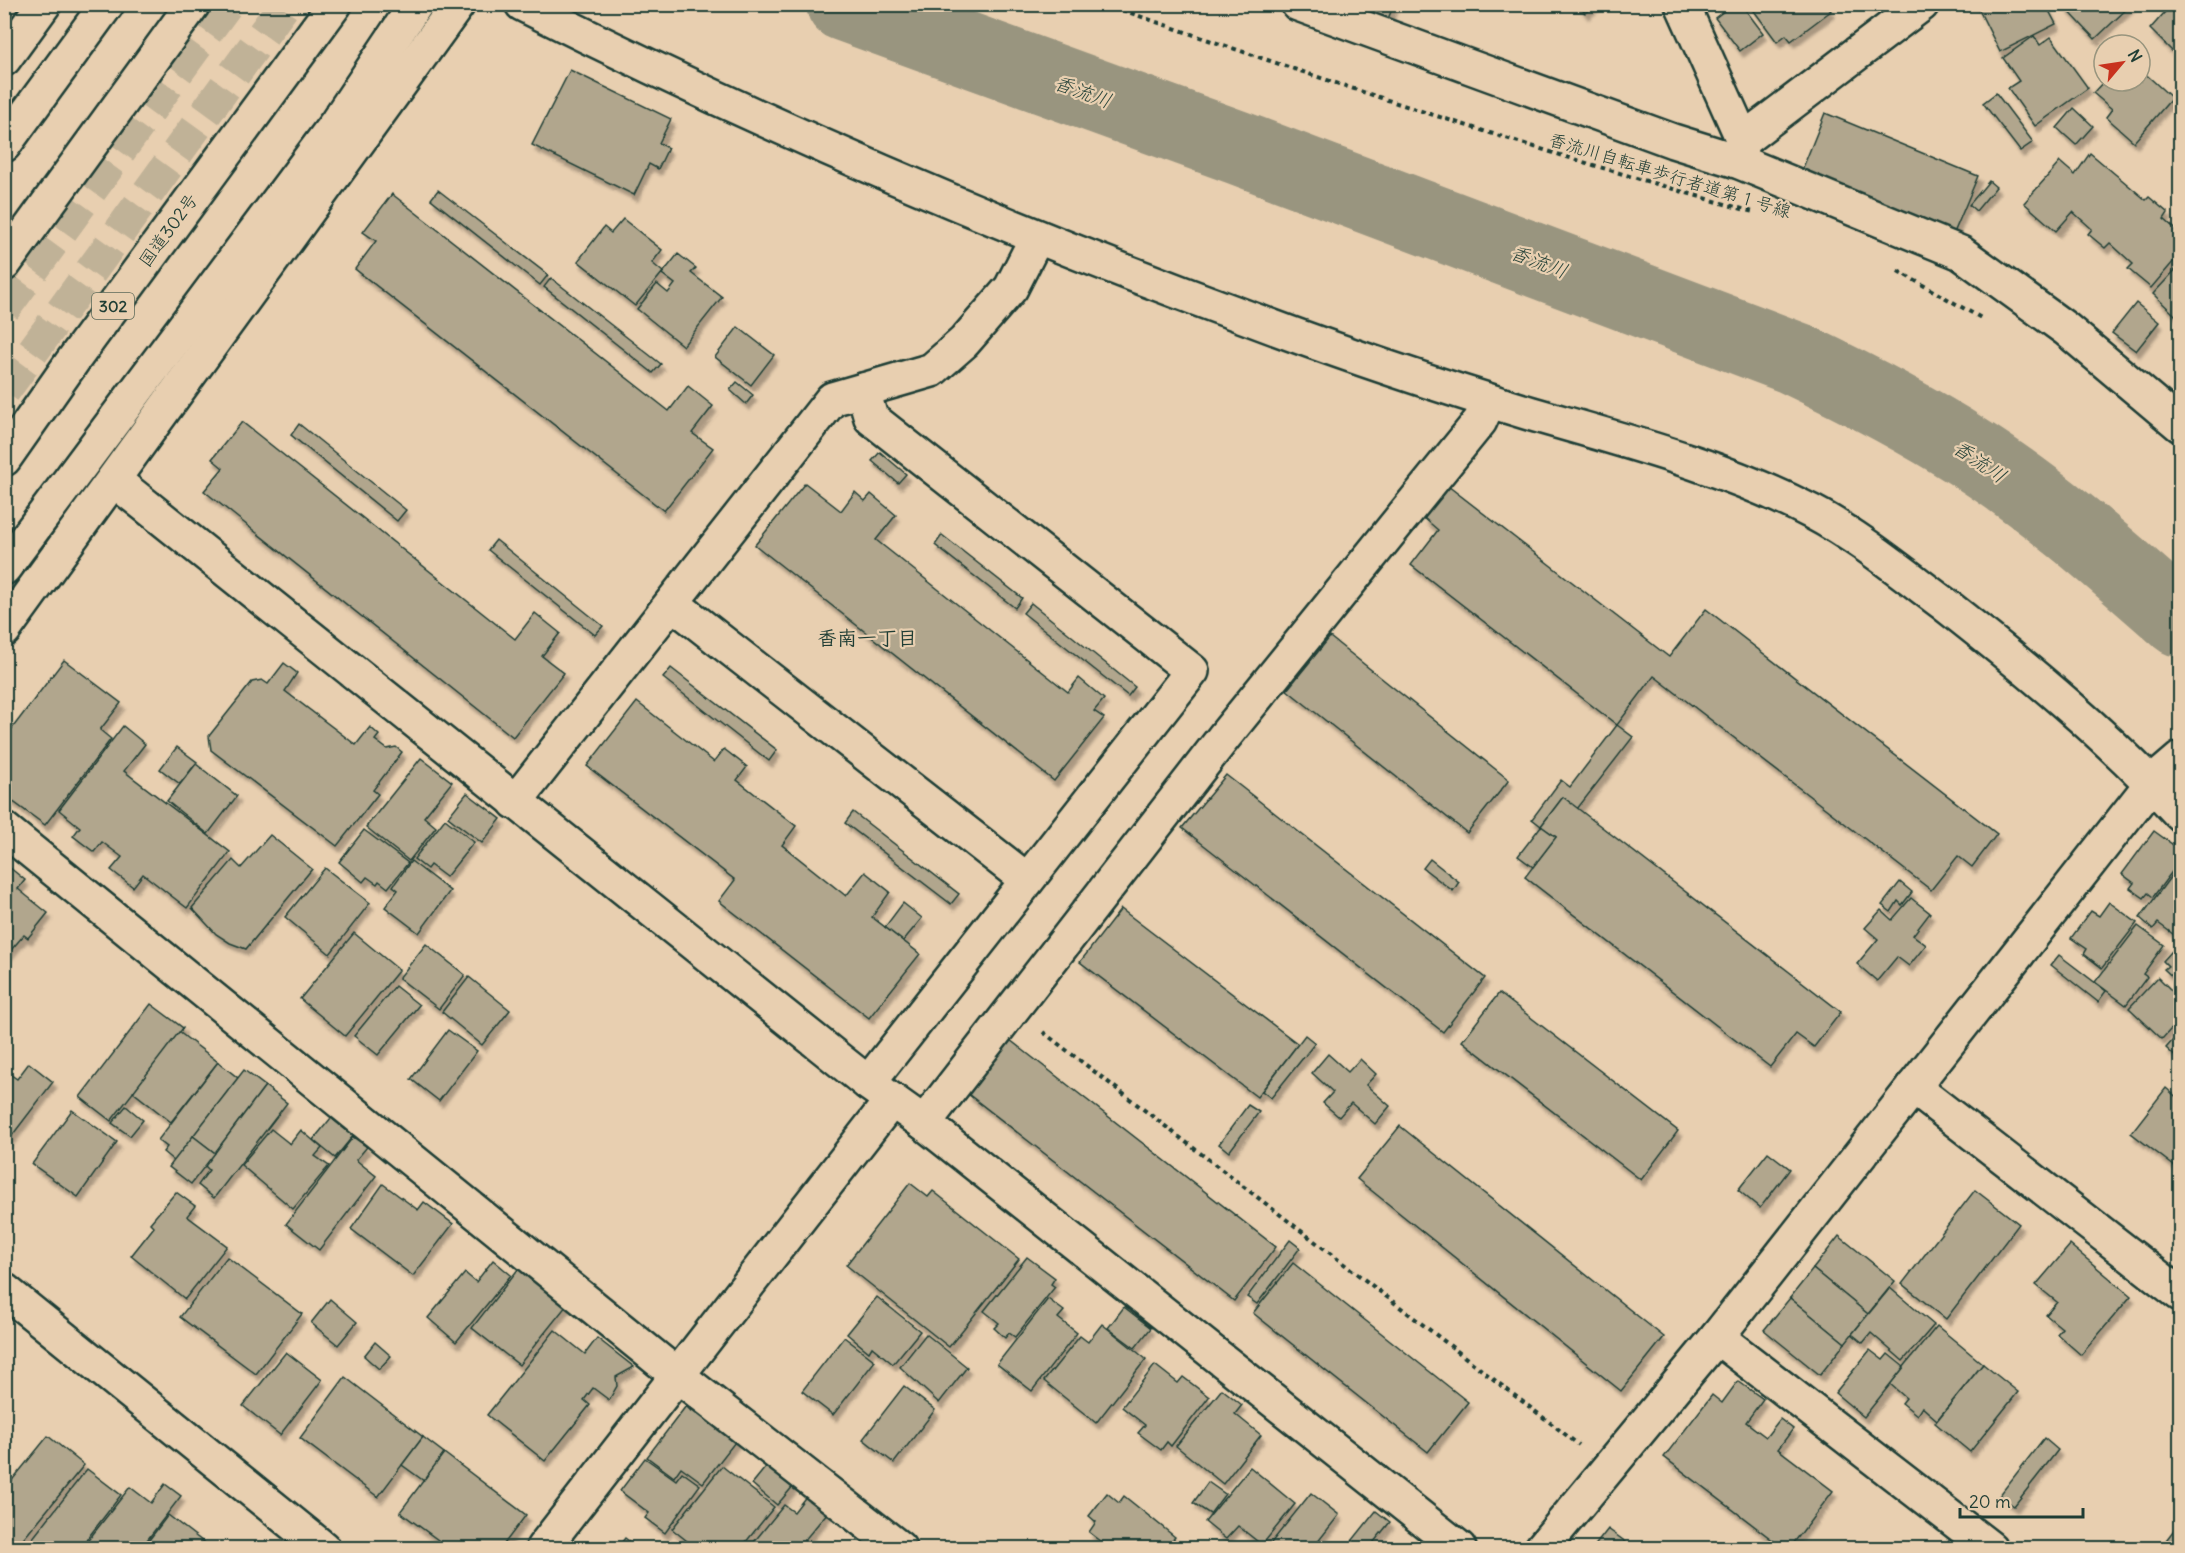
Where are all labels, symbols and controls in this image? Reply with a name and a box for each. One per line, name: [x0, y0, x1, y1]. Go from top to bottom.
north arrow: [2092, 33, 2152, 93]
text: N: [2124, 46, 2147, 65]
water label: 香流川: [1051, 69, 1115, 113]
street label: 香流川自転車歩行者道第１号線: [1546, 127, 1794, 223]
street label: 国道302号: [133, 188, 203, 272]
water label: 香流川: [1507, 239, 1571, 283]
road number: 302: [92, 293, 134, 319]
water label: 香流川: [1948, 434, 2012, 488]
district label: 香南一丁目: [817, 625, 917, 650]
scale bar: [1960, 1481, 2083, 1519]
text: 20 m: [1969, 1490, 2011, 1513]

